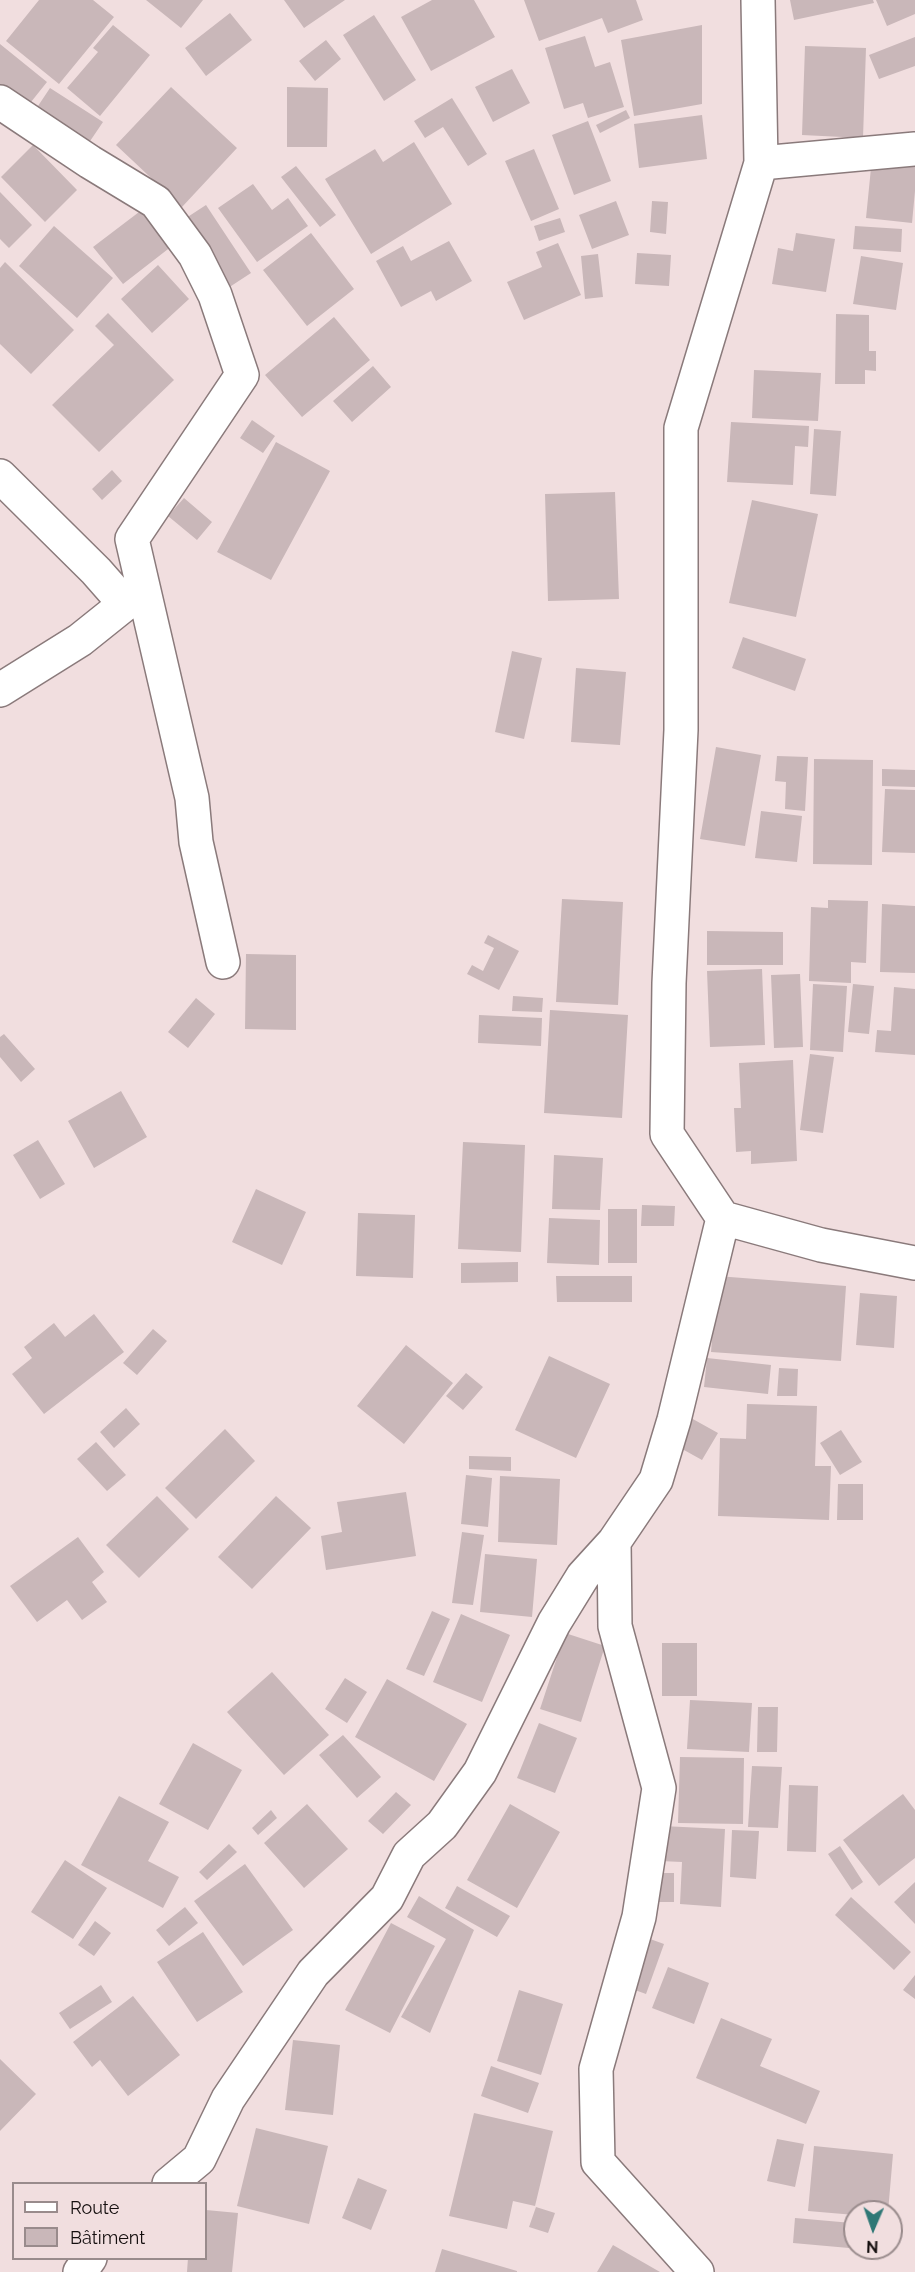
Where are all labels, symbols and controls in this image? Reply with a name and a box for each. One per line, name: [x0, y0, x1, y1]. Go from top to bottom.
legend: [12, 2182, 207, 2260]
text: Route: [70, 2197, 119, 2218]
north arrow: [843, 2200, 903, 2260]
text: Bâtiment: [70, 2227, 145, 2248]
text: N: [866, 2237, 879, 2256]

